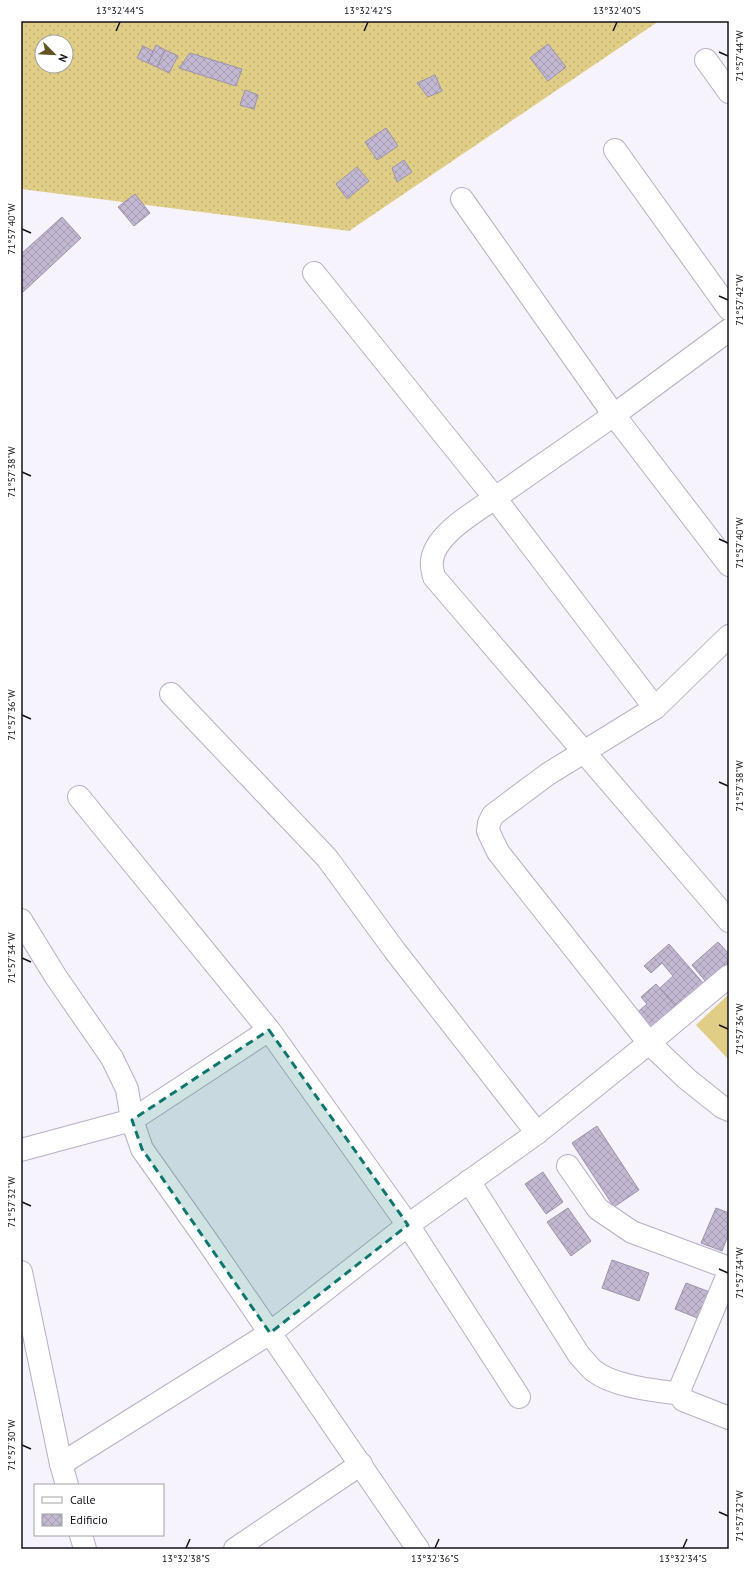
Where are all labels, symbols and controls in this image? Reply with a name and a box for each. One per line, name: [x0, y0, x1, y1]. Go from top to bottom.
text: 13°32'44"S: [96, 4, 144, 17]
text: 13°32'42"S: [344, 4, 392, 17]
text: 13°32'40"S: [593, 4, 641, 17]
text: 71°57'44"W: [733, 30, 746, 82]
north arrow: [34, 34, 74, 74]
text: N: [55, 52, 71, 64]
text: 71°57'40"W: [5, 203, 18, 255]
text: 71°57'42"W: [733, 274, 746, 326]
text: 71°57'38"W: [5, 446, 18, 498]
text: 71°57'40"W: [733, 517, 746, 569]
text: 71°57'36"W: [5, 689, 18, 741]
text: 71°57'38"W: [733, 760, 746, 812]
text: 71°57'34"W: [5, 932, 18, 984]
text: 71°57'36"W: [733, 1003, 746, 1055]
text: 71°57'32"W: [5, 1176, 18, 1228]
text: 71°57'34"W: [733, 1247, 746, 1299]
text: 71°57'30"W: [5, 1419, 18, 1471]
legend: [34, 1484, 164, 1536]
text: 71°57'32"W: [733, 1490, 746, 1542]
text: Calle: [70, 1492, 96, 1507]
text: Edificio: [70, 1512, 108, 1527]
text: 13°32'38"S: [162, 1552, 210, 1565]
text: 13°32'36"S: [411, 1552, 459, 1565]
text: 13°32'34"S: [659, 1552, 707, 1565]

